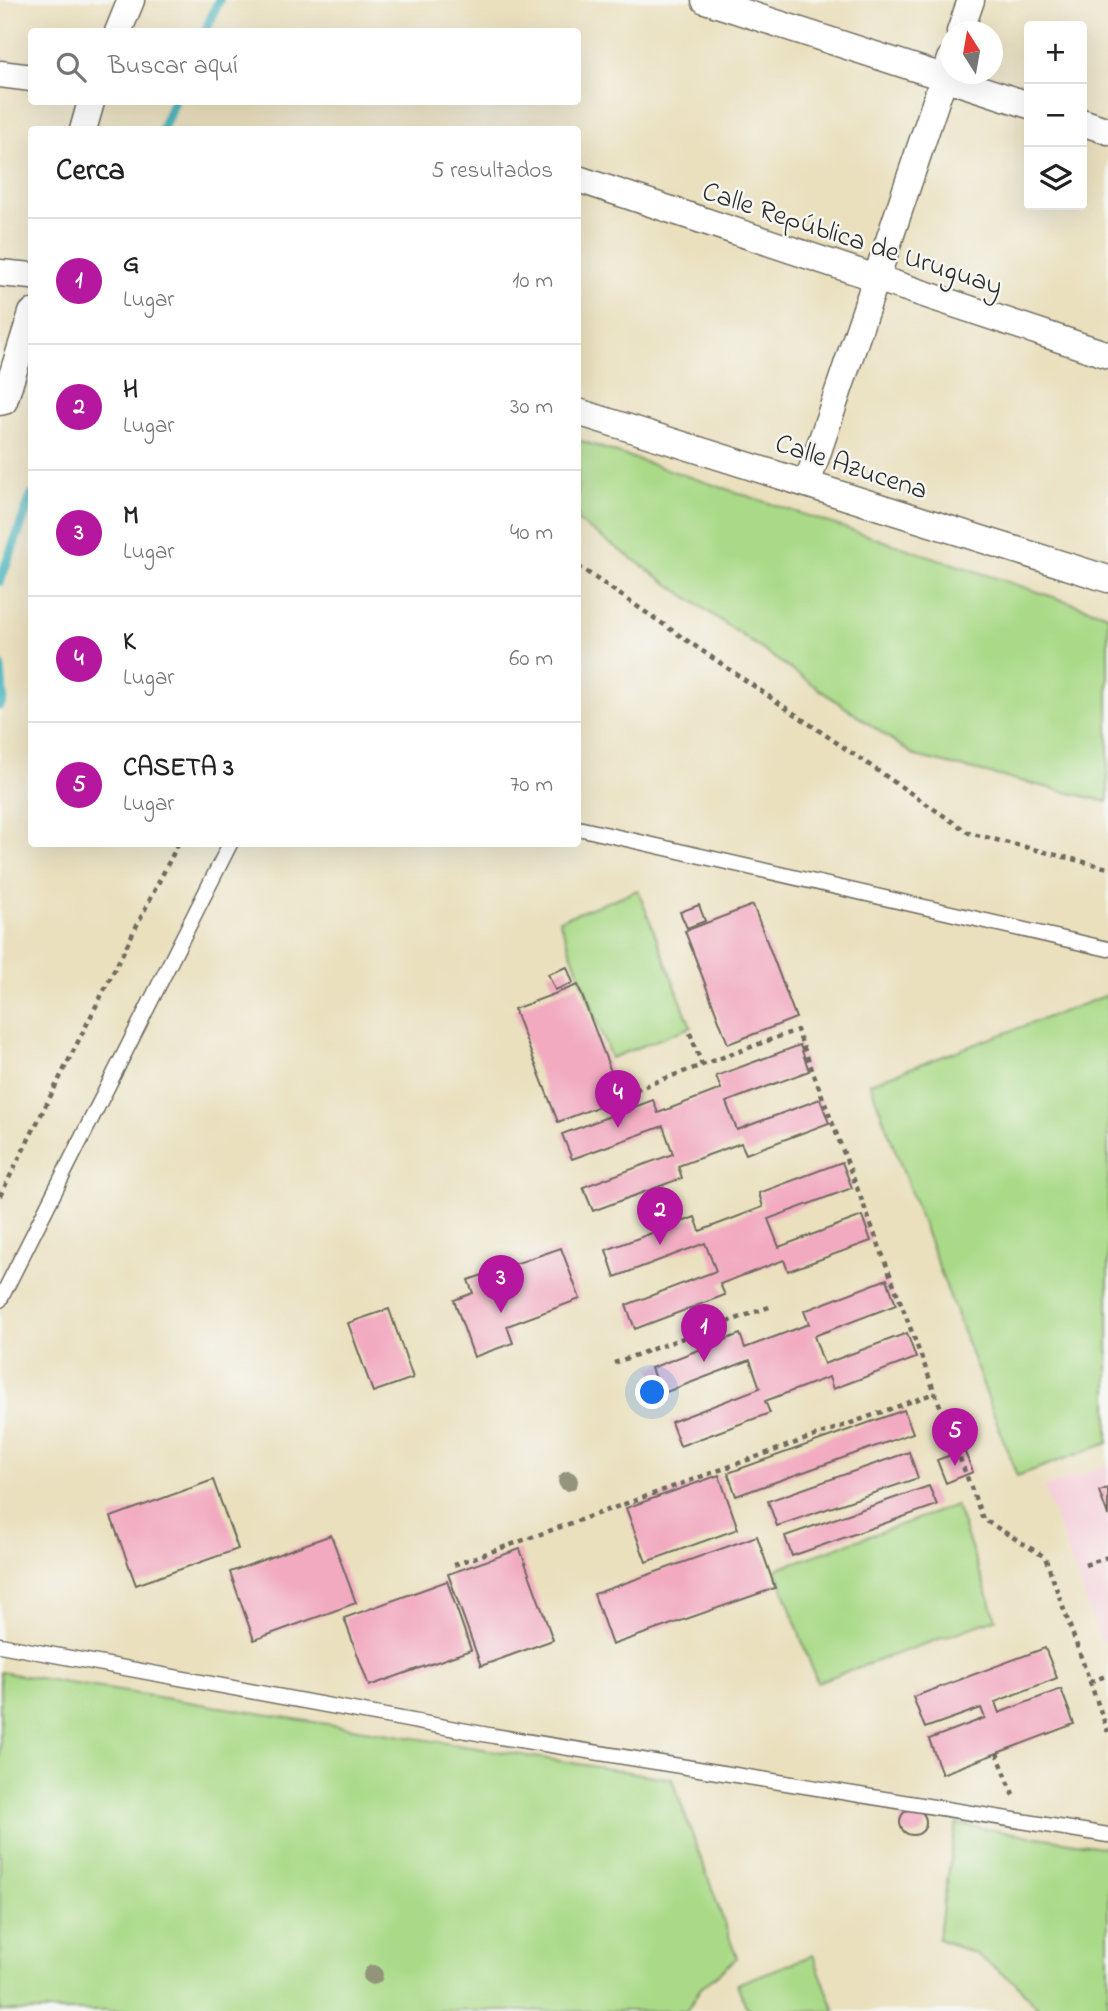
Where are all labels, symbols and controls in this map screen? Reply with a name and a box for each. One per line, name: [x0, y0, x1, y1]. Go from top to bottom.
north arrow: [940, 21, 1003, 84]
map controls: [1024, 21, 1087, 210]
button: +: [1024, 21, 1087, 84]
search box: [28, 28, 581, 105]
icon: search: [52, 48, 90, 86]
text: Buscar aquí: [108, 48, 238, 86]
button: −: [1024, 84, 1087, 147]
button: layers: [1024, 147, 1087, 210]
text: Cerca: [56, 150, 125, 194]
text: 5 resultados: [431, 155, 553, 188]
street label: Calle República de Uruguay: [696, 172, 1007, 308]
text: G: [123, 246, 139, 284]
text: 1: [75, 265, 83, 298]
text: 10 m: [512, 265, 553, 298]
text: Lugar: [123, 284, 175, 317]
text: H: [123, 372, 138, 410]
text: 2: [73, 391, 85, 424]
text: 30 m: [510, 391, 553, 424]
text: Lugar: [123, 410, 175, 443]
street label: Calle Azucena: [769, 424, 933, 512]
text: M: [123, 498, 139, 536]
text: 3: [74, 517, 84, 550]
text: 40 m: [510, 517, 553, 550]
text: Lugar: [123, 536, 175, 569]
text: K: [123, 624, 136, 662]
text: 4: [74, 643, 84, 676]
text: 60 m: [509, 643, 553, 676]
text: Lugar: [123, 662, 175, 695]
text: CASETA 3: [123, 750, 234, 788]
text: 5: [72, 769, 86, 802]
text: 70 m: [510, 769, 553, 802]
text: Lugar: [123, 788, 175, 821]
pin: 4: [595, 1070, 641, 1128]
pin: 2: [637, 1187, 683, 1245]
pin: 3: [478, 1255, 524, 1313]
pin: 1: [681, 1304, 727, 1362]
your location: [635, 1375, 669, 1409]
pin: 5: [932, 1408, 978, 1466]

